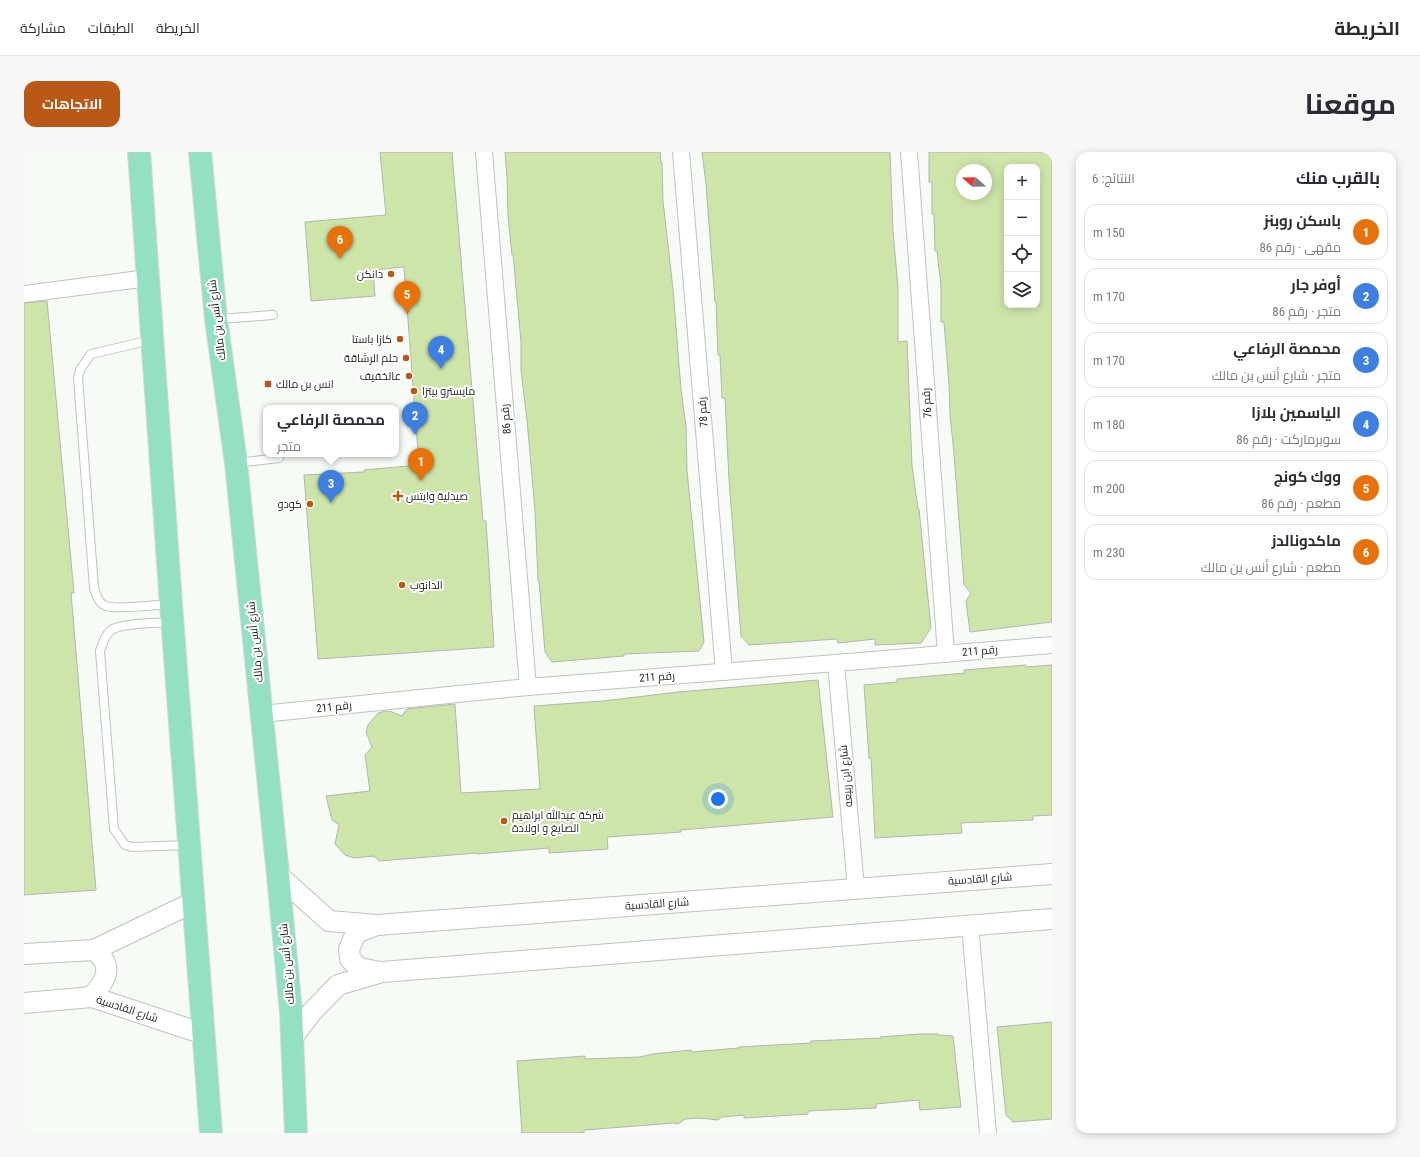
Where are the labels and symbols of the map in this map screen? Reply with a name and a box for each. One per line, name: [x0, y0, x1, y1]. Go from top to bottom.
north arrow: [956, 164, 992, 200]
pin: 6: [327, 226, 353, 259]
place label: دانكن: [357, 268, 383, 281]
marker: دانكن: [386, 269, 396, 279]
street label: شارع أنس بن مالك: [205, 279, 229, 361]
pin: 5: [394, 281, 420, 314]
place label: كازا باستا: [352, 333, 392, 346]
marker: كازا باستا: [395, 334, 405, 344]
pin: 4: [428, 336, 454, 369]
place label: حلم الرشاقة: [344, 352, 398, 366]
marker: حلم الرشاقة: [401, 353, 411, 363]
place label: عالخفيف: [360, 370, 401, 383]
marker: عالخفيف: [404, 371, 414, 381]
place label: انس بن مالك: [276, 378, 334, 391]
marker: انس بن مالك: [263, 379, 273, 389]
place label: مايسترو بيتزا: [422, 385, 475, 398]
marker: مايسترو بيتزا: [409, 386, 419, 396]
street label: رقم 76: [919, 387, 936, 419]
street label: رقم 78: [695, 396, 712, 428]
pin: 2: [402, 402, 428, 435]
street label: رقم 86: [498, 403, 515, 435]
pin: 1: [408, 448, 434, 481]
pin: 3: [318, 470, 344, 503]
place label: صيدلية وايتس: [406, 490, 468, 503]
marker: صيدلية وايتس: [393, 491, 403, 501]
place label: كودو: [277, 498, 302, 511]
marker: كودو: [305, 499, 315, 509]
place label: الدانوب: [410, 579, 443, 592]
marker: الدانوب: [397, 580, 407, 590]
street label: شارع أنس بن مالك: [243, 601, 267, 683]
street label: رقم 211: [962, 643, 999, 660]
street label: رقم 211: [639, 669, 675, 686]
street label: رقم 211: [316, 699, 353, 716]
street label: شارع ابن ربيعه: [837, 744, 856, 808]
your location: [708, 789, 728, 809]
place label: شركة عبدالله ابراهيم الصايغ و اولادة: [512, 807, 604, 836]
marker: شركة عبدالله ابراهيم الصايغ و اولادة: [499, 816, 509, 826]
street label: شارع القادسية: [948, 870, 1012, 889]
street label: شارع القادسية: [625, 895, 689, 914]
street label: شارع أنس بن مالك: [276, 923, 298, 1005]
street label: شارع القادسية: [94, 993, 159, 1026]

